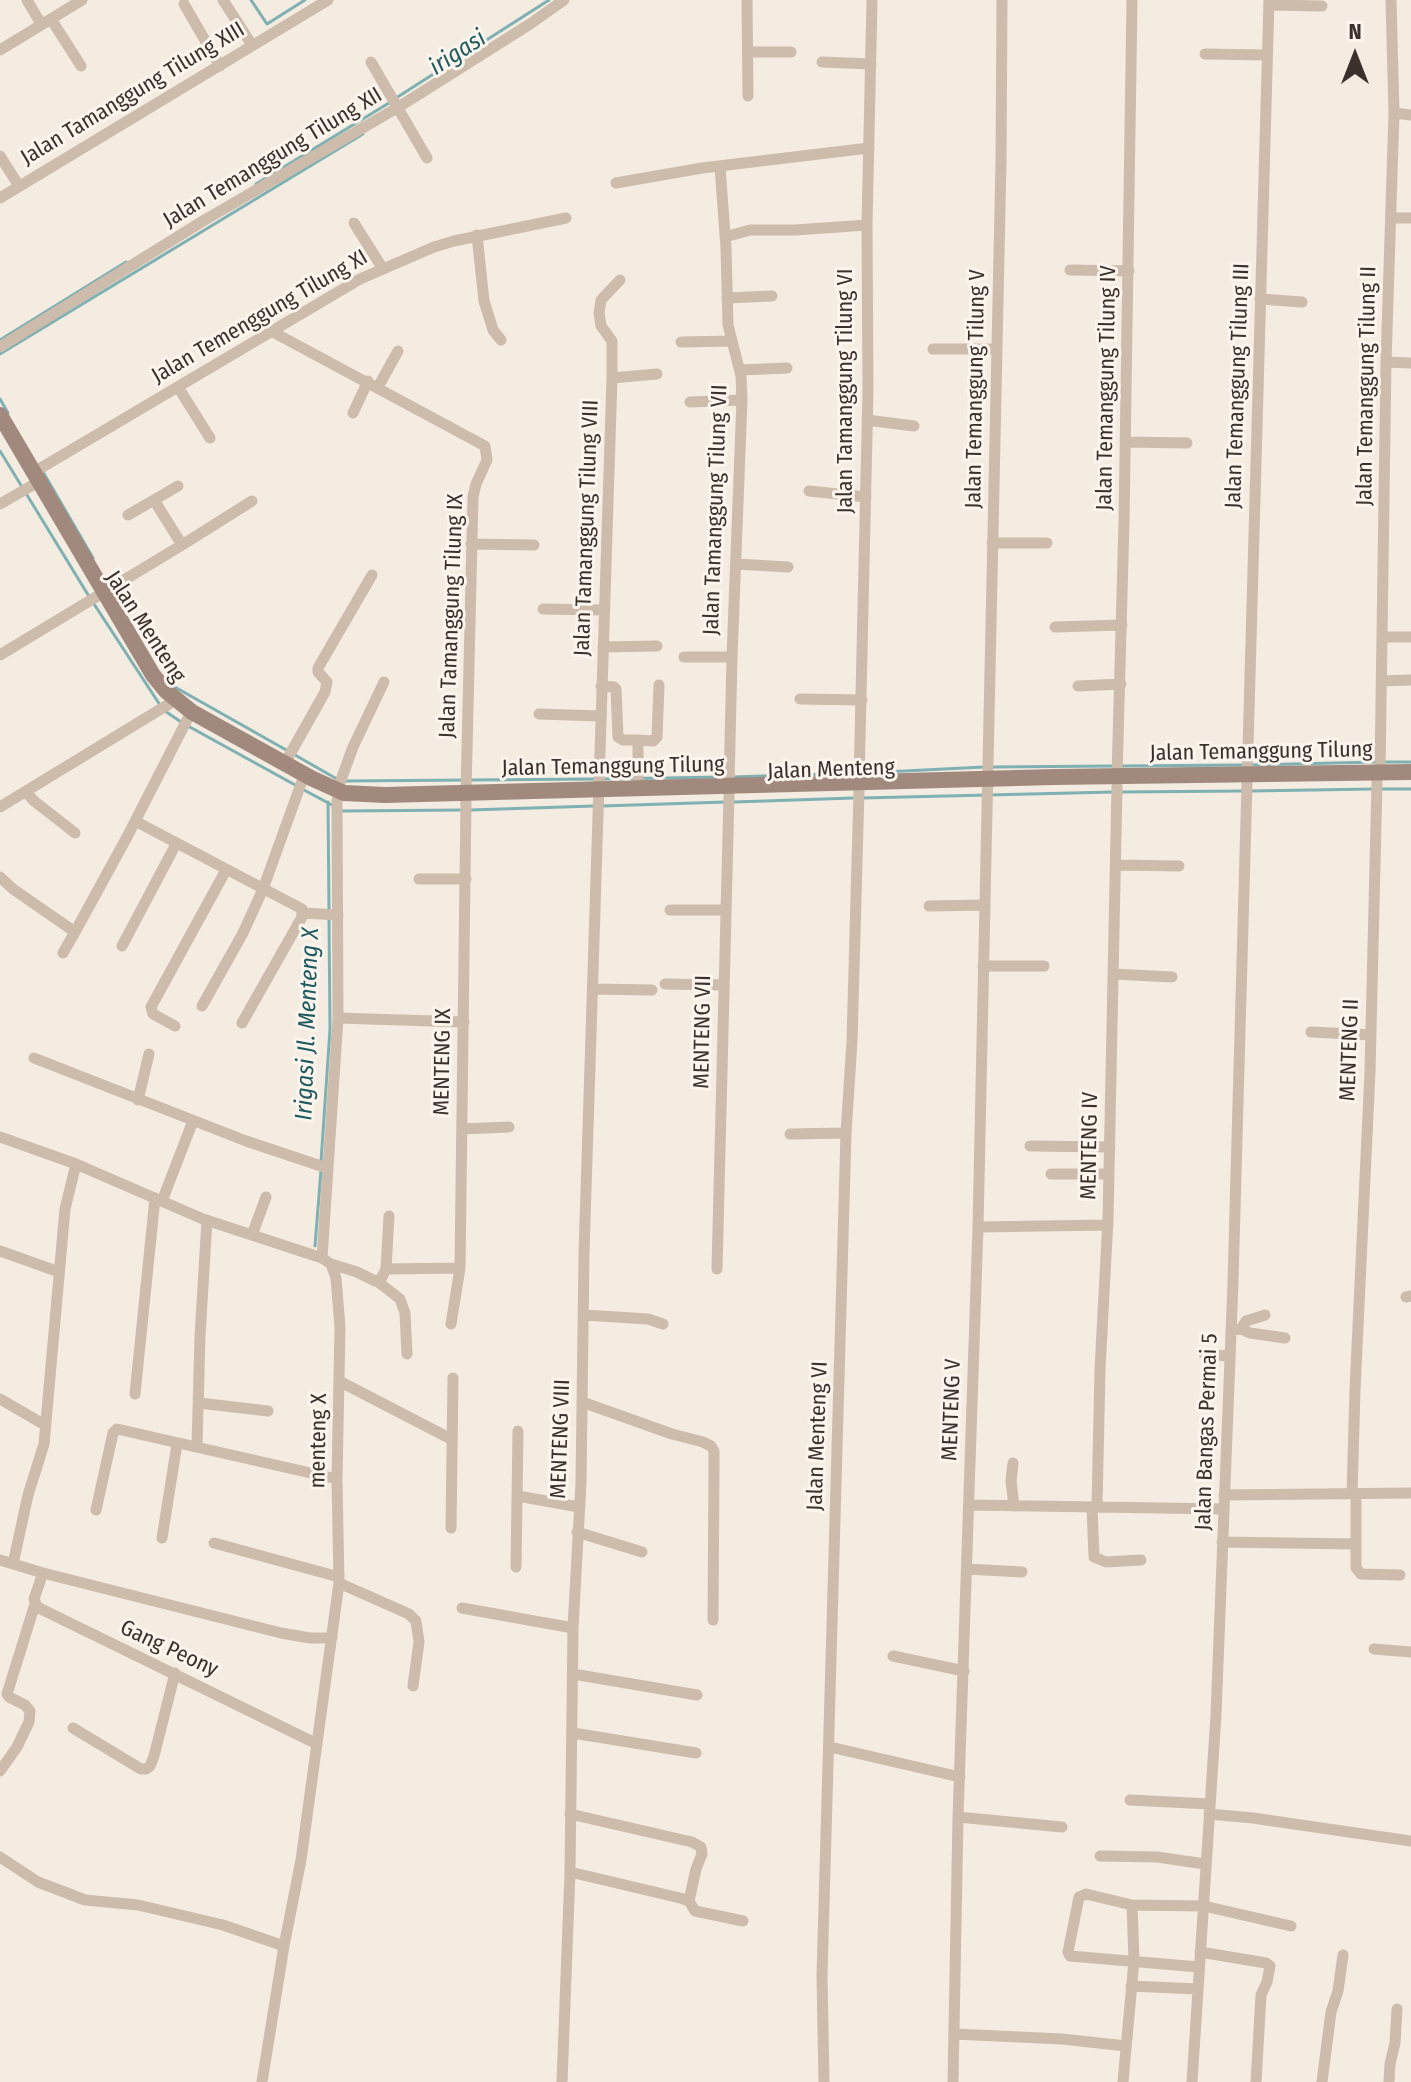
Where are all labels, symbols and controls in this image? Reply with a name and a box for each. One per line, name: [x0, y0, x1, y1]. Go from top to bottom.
north arrow: [1315, 16, 1395, 96]
street label: Jalan Tamanggung Tilung XIII: [16, 17, 250, 171]
text: N: [1348, 18, 1362, 45]
water label: irigasi: [424, 24, 492, 82]
street label: Jalan Temanggung Tilung XII: [159, 82, 387, 234]
street label: Jalan Temenggung Tilung XI: [147, 244, 373, 390]
street label: Jalan Temanggung Tilung III: [1221, 263, 1255, 509]
street label: Jalan Temanggung Tilung IV: [1092, 265, 1122, 511]
street label: Jalan Temanggung Tilung II: [1352, 266, 1382, 506]
street label: Jalan Tamanggung Tilung VI: [833, 268, 859, 514]
street label: Jalan Temanggung Tilung V: [961, 269, 991, 509]
street label: Jalan Tamanggung Tilung VII: [698, 384, 734, 636]
street label: Jalan Tamanggung Tilung VIII: [569, 399, 605, 657]
street label: Jalan Tamanggung Tilung IX: [435, 493, 469, 739]
street label: Jalan Menteng: [99, 566, 191, 688]
street label: Jalan Temanggung Tilung: [1149, 737, 1373, 767]
street label: Jalan Temanggung Tilung: [501, 752, 725, 782]
street label: Jalan Menteng: [767, 755, 895, 785]
water label: Irigasi Jl. Menteng X: [290, 927, 326, 1121]
street label: MENTENG VII: [689, 975, 717, 1089]
street label: MENTENG II: [1335, 998, 1365, 1102]
street label: MENTENG IX: [429, 1008, 457, 1116]
street label: MENTENG IV: [1076, 1092, 1104, 1200]
street label: Jalan Bangas Permai 5: [1190, 1333, 1224, 1531]
street label: MENTENG V: [937, 1358, 967, 1462]
street label: Jalan Menteng VI: [802, 1361, 834, 1511]
street label: MENTENG VIII: [546, 1379, 576, 1499]
street label: menteng X: [305, 1393, 333, 1489]
street label: Gang Peony: [116, 1615, 222, 1683]

